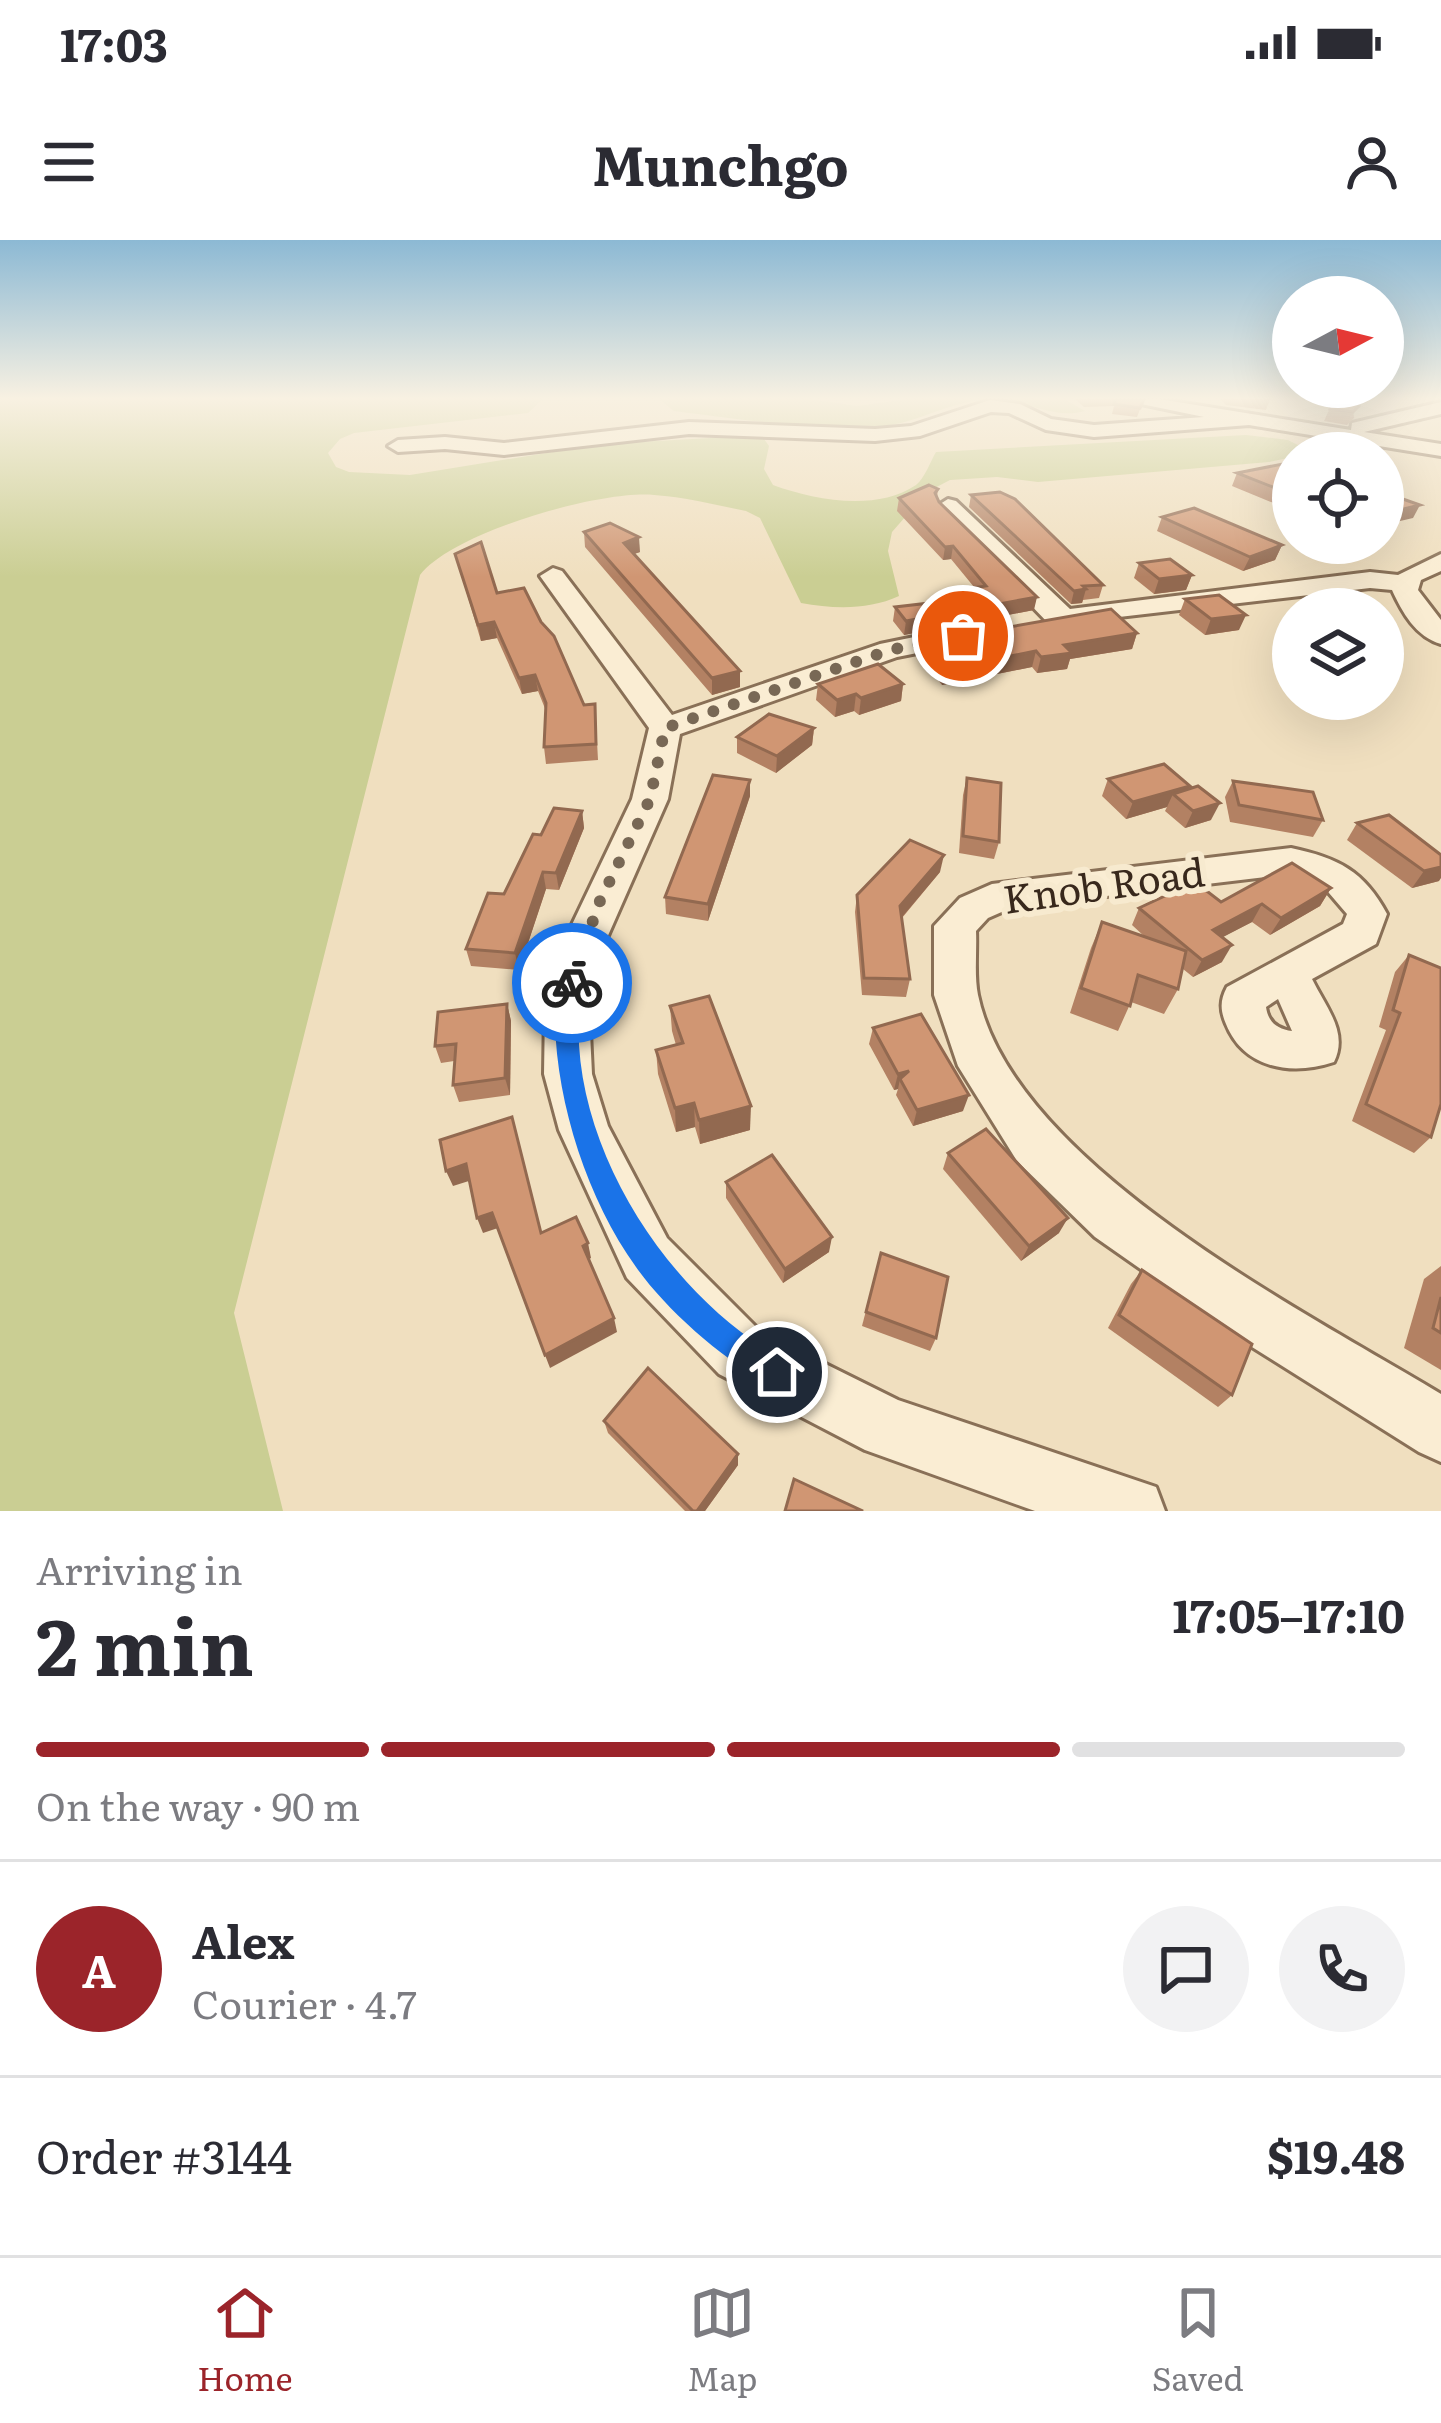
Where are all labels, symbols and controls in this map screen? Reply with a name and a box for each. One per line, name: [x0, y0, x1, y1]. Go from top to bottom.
text: 17:03: [60, 9, 168, 76]
text: Munchgo: [592, 122, 849, 203]
icon: menu: [36, 129, 102, 195]
icon: person: [1339, 129, 1405, 195]
north arrow: [1272, 276, 1404, 408]
map controls: [1272, 276, 1404, 720]
button: locate: [1272, 432, 1404, 564]
pin: [912, 585, 1014, 687]
button: layers: [1272, 588, 1404, 720]
icon: bag: [930, 603, 996, 669]
street label: Knob Road: [999, 840, 1208, 926]
courier: [512, 923, 632, 1043]
icon: bike: [539, 950, 605, 1016]
pin: [726, 1321, 828, 1423]
icon: home: [744, 1339, 810, 1405]
text: Arriving in: [36, 1539, 243, 1597]
text: 17:05–17:10: [1172, 1580, 1405, 1647]
text: 2 min: [36, 1584, 254, 1700]
text: On the way · 90 m: [36, 1775, 360, 1833]
text: Alex: [192, 1906, 294, 1973]
button: chat: [1123, 1906, 1249, 2032]
button: phone: [1279, 1906, 1405, 2032]
text: A: [82, 1935, 116, 2002]
text: Courier · 4.7: [192, 1973, 417, 2031]
text: Order #3144: [36, 2121, 292, 2188]
text: $19.48: [1267, 2121, 1405, 2188]
tab: Home: [197, 2280, 293, 2401]
tab: Map: [687, 2280, 757, 2401]
tab: Saved: [1152, 2280, 1244, 2401]

